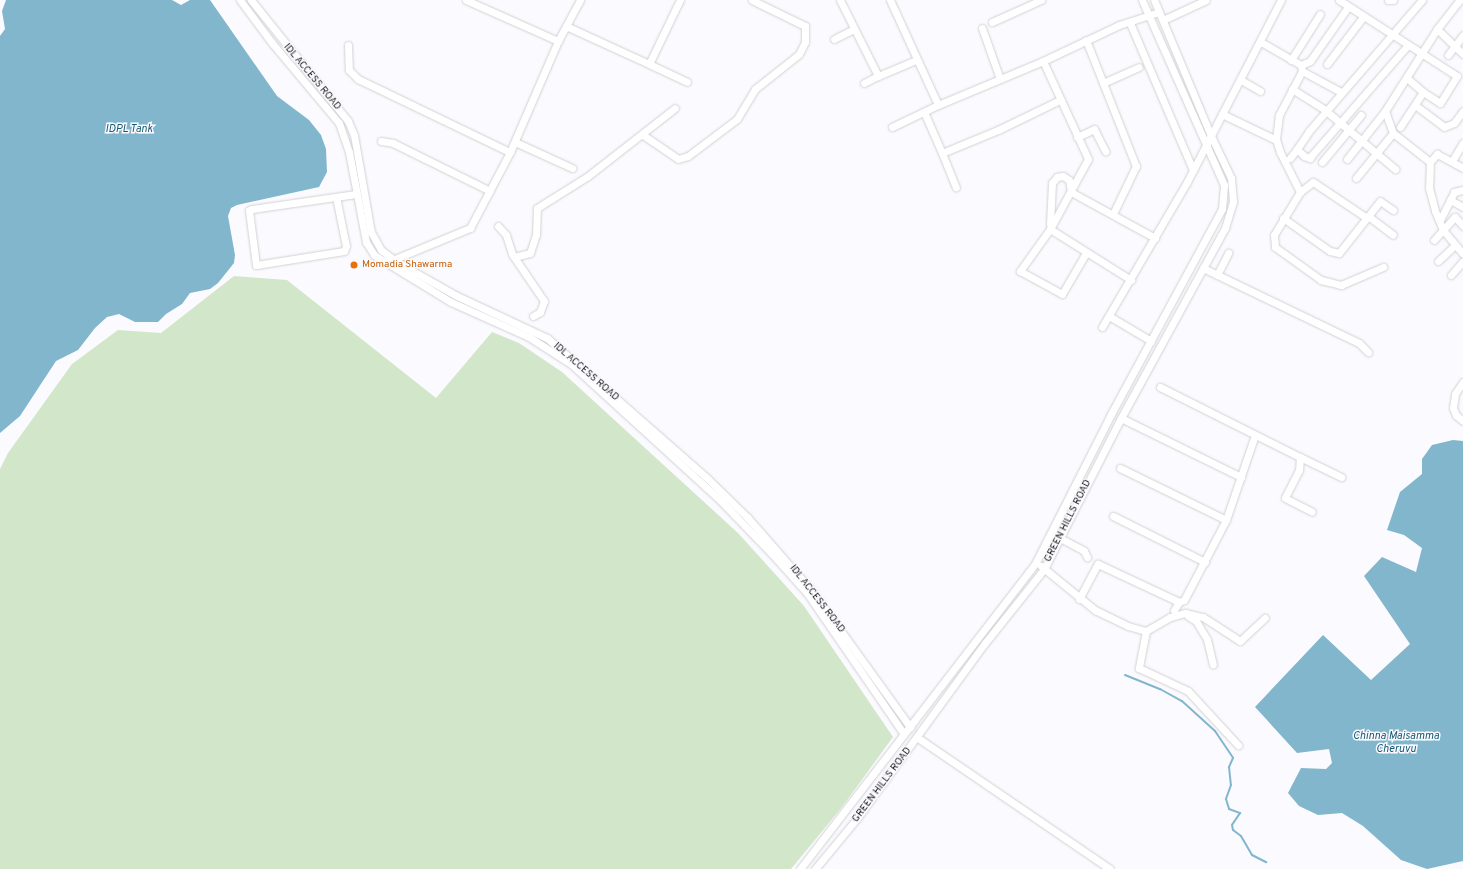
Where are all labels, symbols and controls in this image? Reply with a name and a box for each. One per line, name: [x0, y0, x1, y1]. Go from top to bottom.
street label: IDL ACCESS ROAD: [280, 41, 344, 113]
water label: IDPL Tank: [105, 122, 153, 136]
place label: Momadia Shawarma: [362, 259, 452, 271]
marker: Momadia Shawarma: [349, 260, 359, 270]
street label: IDL ACCESS ROAD: [550, 340, 622, 404]
street label: GREEN HILLS ROAD: [1042, 478, 1094, 564]
street label: IDL ACCESS ROAD: [786, 562, 848, 636]
water label: Chinna Maisamma Cheruvu: [1353, 730, 1439, 756]
street label: GREEN HILLS ROAD: [850, 745, 914, 825]

